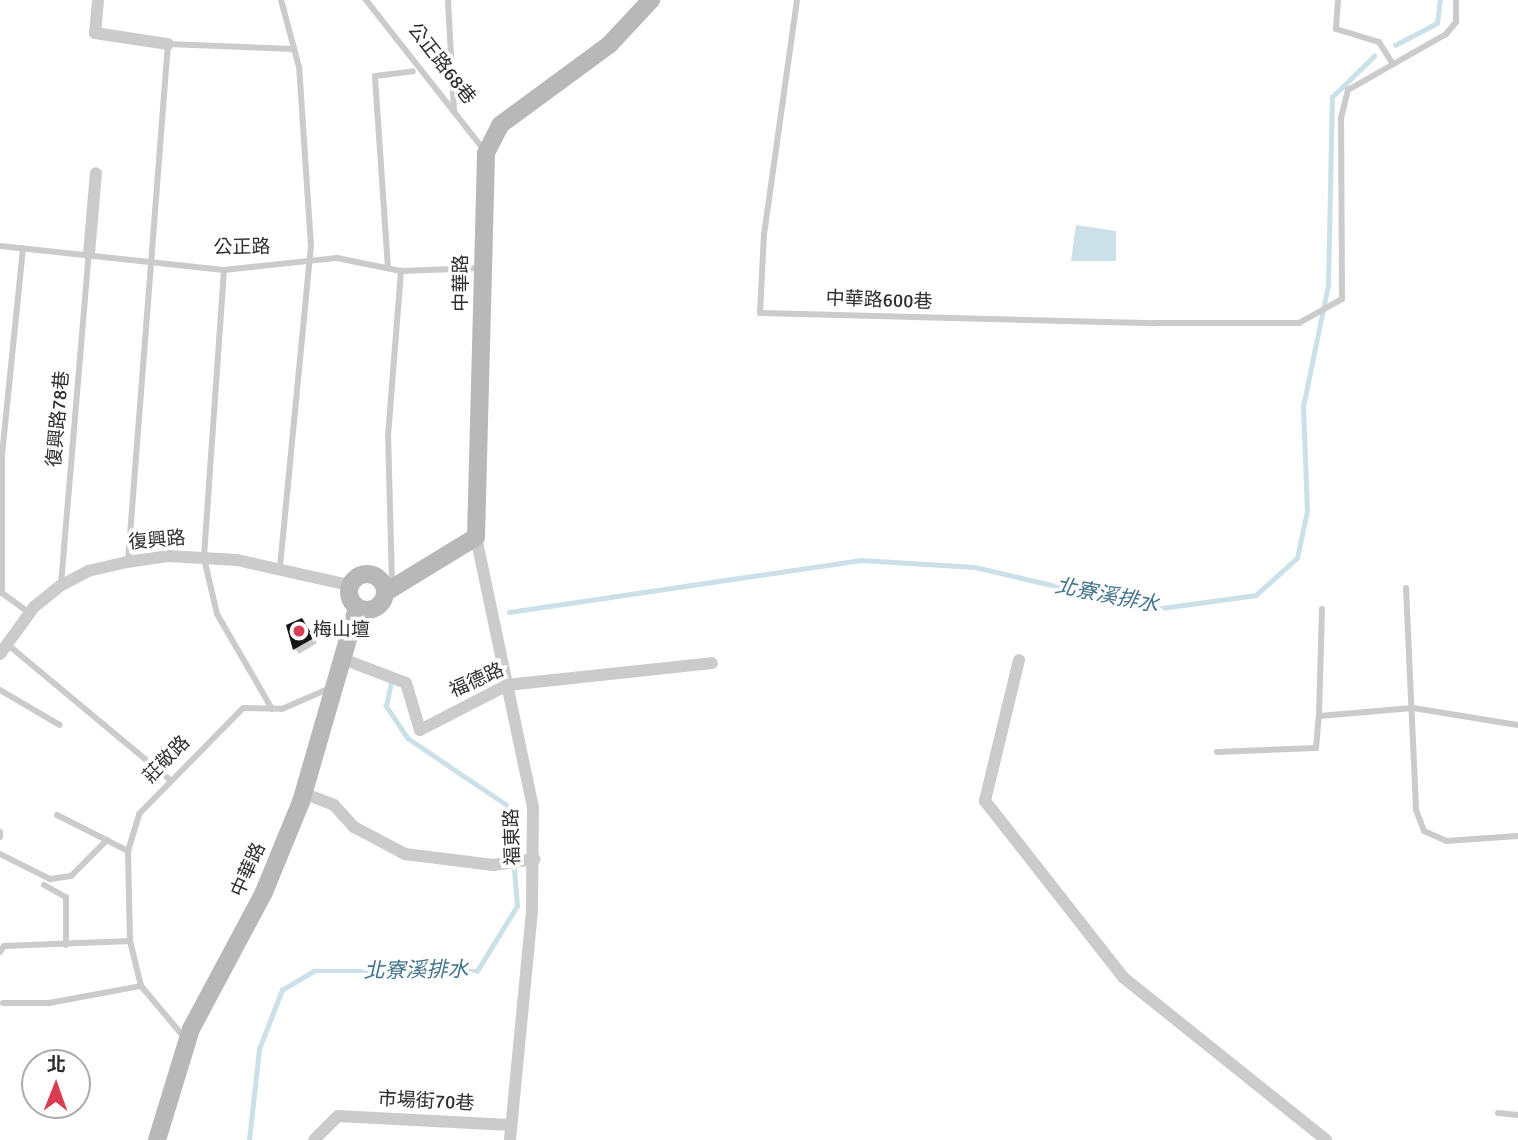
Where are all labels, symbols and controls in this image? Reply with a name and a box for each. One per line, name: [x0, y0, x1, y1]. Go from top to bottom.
street label: 公正路68巷: [402, 19, 480, 109]
street label: 公正路: [213, 236, 271, 260]
street label: 中華路: [451, 255, 473, 311]
street label: 中華路600巷: [825, 288, 933, 314]
street label: 復興路78巷: [43, 370, 75, 468]
street label: 復興路: [128, 527, 186, 555]
water label: 北寮溪排水: [1053, 573, 1161, 617]
place label: 梅山壇: [313, 620, 370, 642]
marker: 梅山壇: [291, 623, 307, 639]
street label: 福德路: [446, 659, 508, 703]
street label: 莊敬路: [139, 732, 195, 788]
street label: 福東路: [501, 808, 525, 866]
street label: 中華路: [227, 839, 271, 901]
water label: 北寮溪排水: [363, 956, 469, 984]
north arrow: [21, 1049, 91, 1119]
text: 北: [47, 1053, 66, 1077]
street label: 市場街70巷: [377, 1088, 475, 1116]

